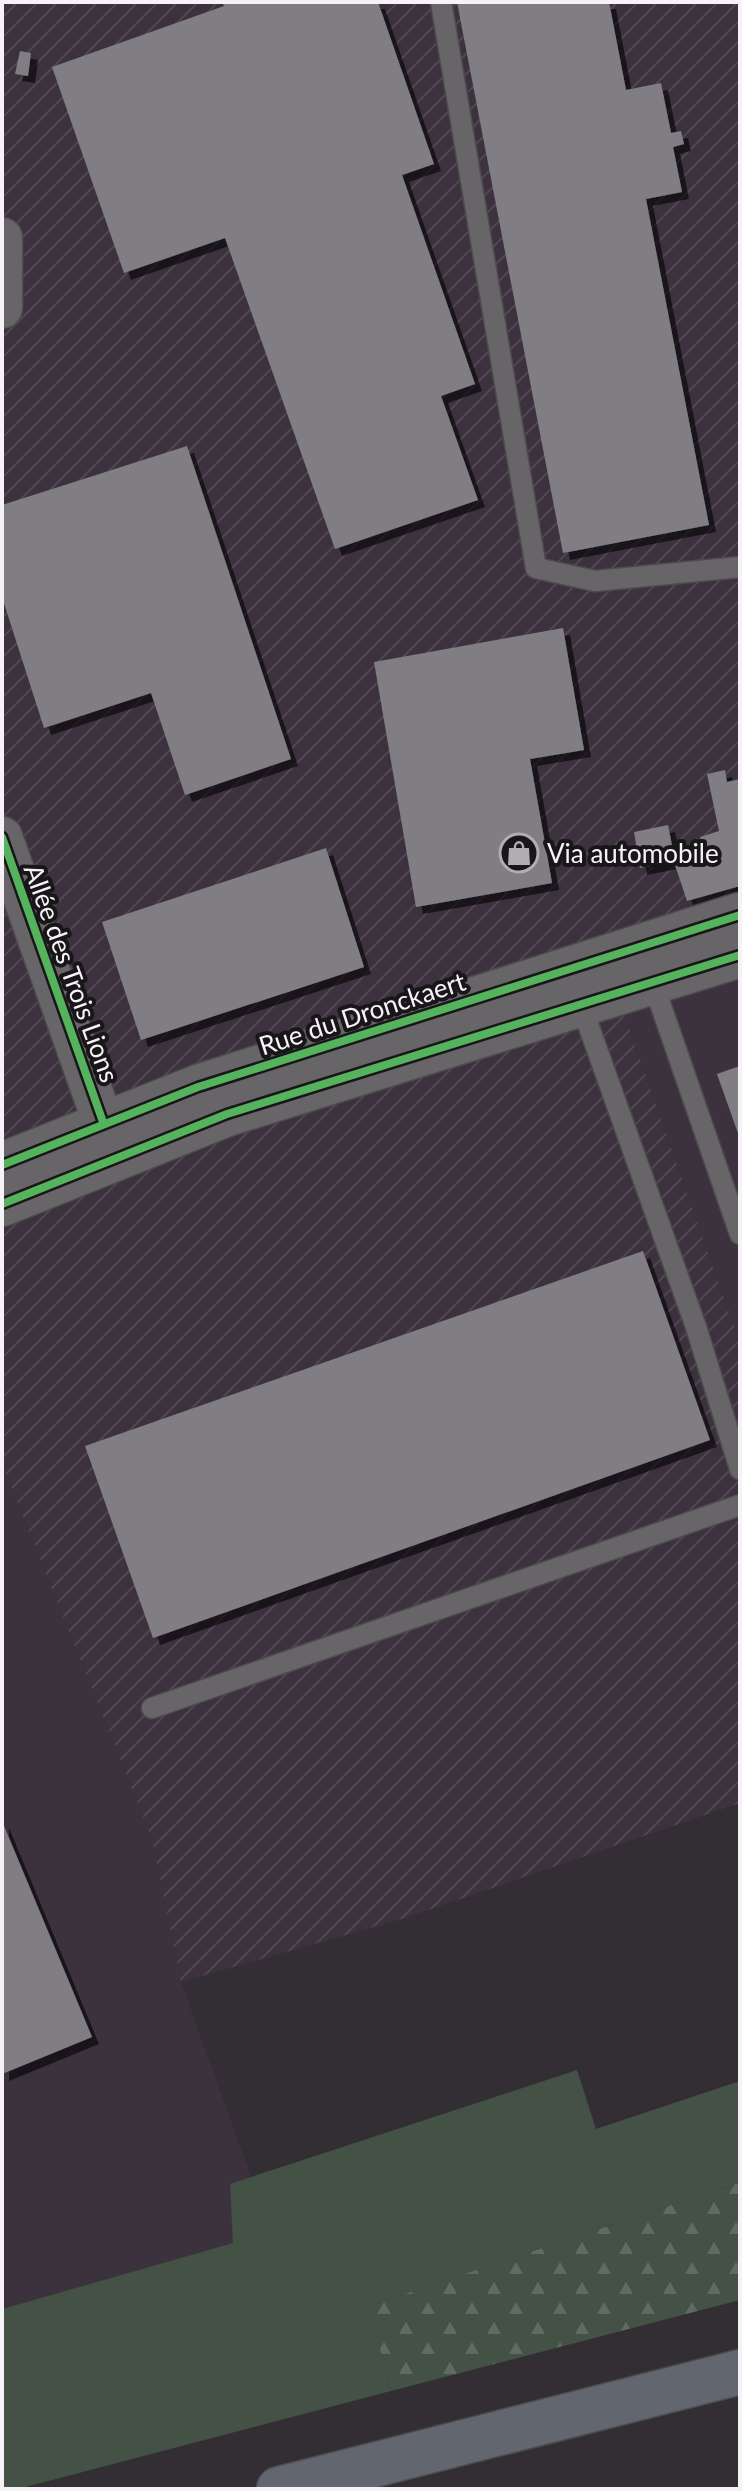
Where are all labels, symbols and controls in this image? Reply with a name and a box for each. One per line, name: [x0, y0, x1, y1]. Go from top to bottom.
shop icon: Via automobile: [498, 832, 540, 874]
place label: Via automobile: [547, 837, 719, 869]
street label: Allée des Trois Lions: [18, 860, 126, 1086]
street label: Rue du Dronckaert: [255, 964, 470, 1061]

